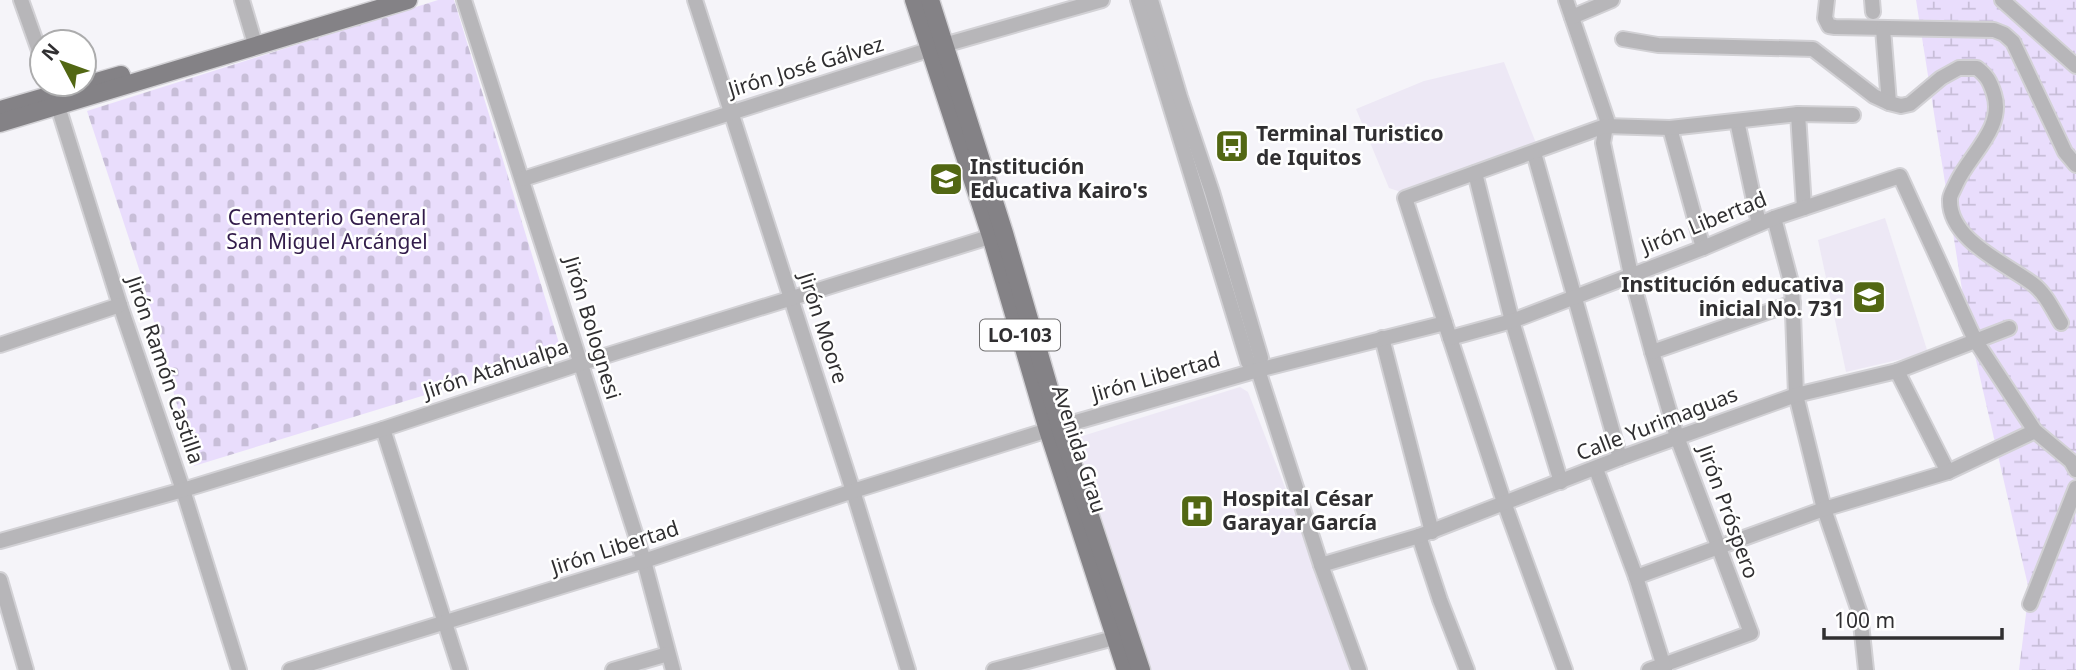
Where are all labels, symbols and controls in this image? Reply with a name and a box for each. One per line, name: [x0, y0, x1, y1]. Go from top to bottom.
north arrow: [28, 28, 98, 98]
street label: Jirón José Gálvez: [723, 29, 887, 104]
text: N: [35, 37, 65, 66]
place label: Terminal Turistico de Iquitos: [1256, 119, 1444, 171]
bus stop icon: Terminal Turistico de Iquitos: [1213, 127, 1251, 165]
place label: Institución Educativa Kairo's: [970, 152, 1148, 204]
school or university icon: Institución Educativa Kairo's: [927, 160, 965, 198]
street label: Jirón Libertad: [1635, 184, 1770, 261]
park label: Cementerio General San Miguel Arcángel: [226, 203, 428, 255]
street label: Jirón Bolognesi: [557, 251, 628, 403]
street label: Jirón Moore: [792, 267, 855, 387]
street label: Jirón Ramón Castilla: [120, 270, 211, 467]
place label: Institución educativa inicial No. 731: [1621, 270, 1844, 322]
school or university icon: Institución educativa inicial No. 731: [1850, 278, 1888, 316]
road number: LO-103: [980, 320, 1060, 350]
street label: Jirón Atahualpa: [418, 331, 572, 405]
street label: Jirón Libertad: [1086, 344, 1223, 408]
street label: Calle Yurimaguas: [1572, 379, 1741, 467]
street label: Avenida Grau: [1046, 381, 1114, 516]
street label: Jirón Próspero: [1691, 439, 1766, 582]
place label: Hospital César Garayar García: [1222, 484, 1377, 536]
hospital icon: Hospital César Garayar García: [1178, 492, 1216, 530]
street label: Jirón Libertad: [545, 513, 682, 581]
scale bar: [1824, 596, 2002, 640]
text: 100 m: [1834, 606, 1895, 634]

